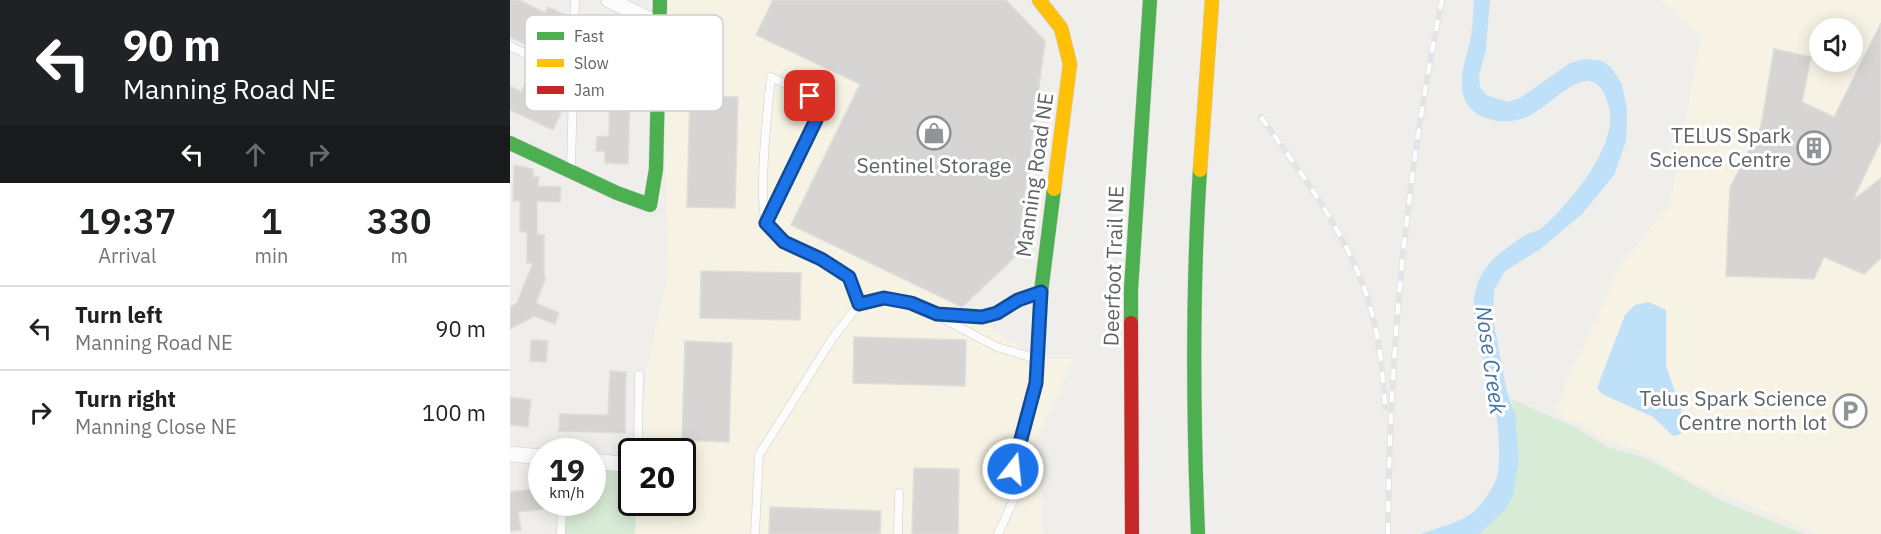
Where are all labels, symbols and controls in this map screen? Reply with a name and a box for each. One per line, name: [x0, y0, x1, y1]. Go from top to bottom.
legend: [525, 15, 723, 111]
text: 90 m: [123, 18, 221, 73]
map controls: [1809, 18, 1863, 72]
button: sound: [1809, 18, 1863, 72]
icon: left: [24, 24, 102, 102]
text: Fast: [574, 26, 604, 46]
text: Slow: [574, 53, 609, 73]
pin: [784, 70, 835, 121]
text: Manning Road NE: [123, 71, 336, 106]
icon: arrive: [793, 79, 826, 112]
text: Jam: [574, 80, 605, 100]
street label: Manning Road NE: [1009, 91, 1059, 259]
shop icon: Sentinel Storage: [916, 115, 952, 151]
place label: TELUS Spark Science Centre: [1650, 121, 1791, 173]
building icon: TELUS Spark Science Centre: [1796, 130, 1832, 166]
icon: left: [176, 138, 209, 171]
icon: ahead: [239, 138, 272, 171]
icon: right: [302, 138, 335, 171]
place label: Sentinel Storage: [857, 151, 1011, 179]
street label: Deerfoot Trail NE: [1096, 185, 1130, 347]
text: 19:37: [78, 197, 176, 244]
text: 1: [261, 197, 282, 244]
text: 330: [367, 197, 432, 244]
text: Arrival: [98, 242, 156, 269]
text: min: [255, 242, 288, 269]
text: m: [390, 242, 408, 269]
text: Turn left: [75, 300, 163, 329]
water label: Nose Creek: [1470, 304, 1514, 416]
icon: left: [24, 312, 57, 345]
text: 90 m: [435, 314, 486, 343]
text: Manning Road NE: [75, 329, 233, 356]
text: Turn right: [75, 384, 176, 413]
place label: Telus Spark Science Centre north lot: [1639, 384, 1827, 436]
parking icon: Telus Spark Science Centre north lot: [1832, 393, 1868, 429]
icon: right: [24, 396, 57, 429]
text: 100 m: [422, 398, 486, 427]
text: Manning Close NE: [75, 413, 237, 440]
position arrow: [981, 437, 1045, 501]
speed limit sign: 20: [618, 438, 696, 516]
text: 19: [549, 450, 585, 489]
text: km/h: [549, 483, 585, 502]

